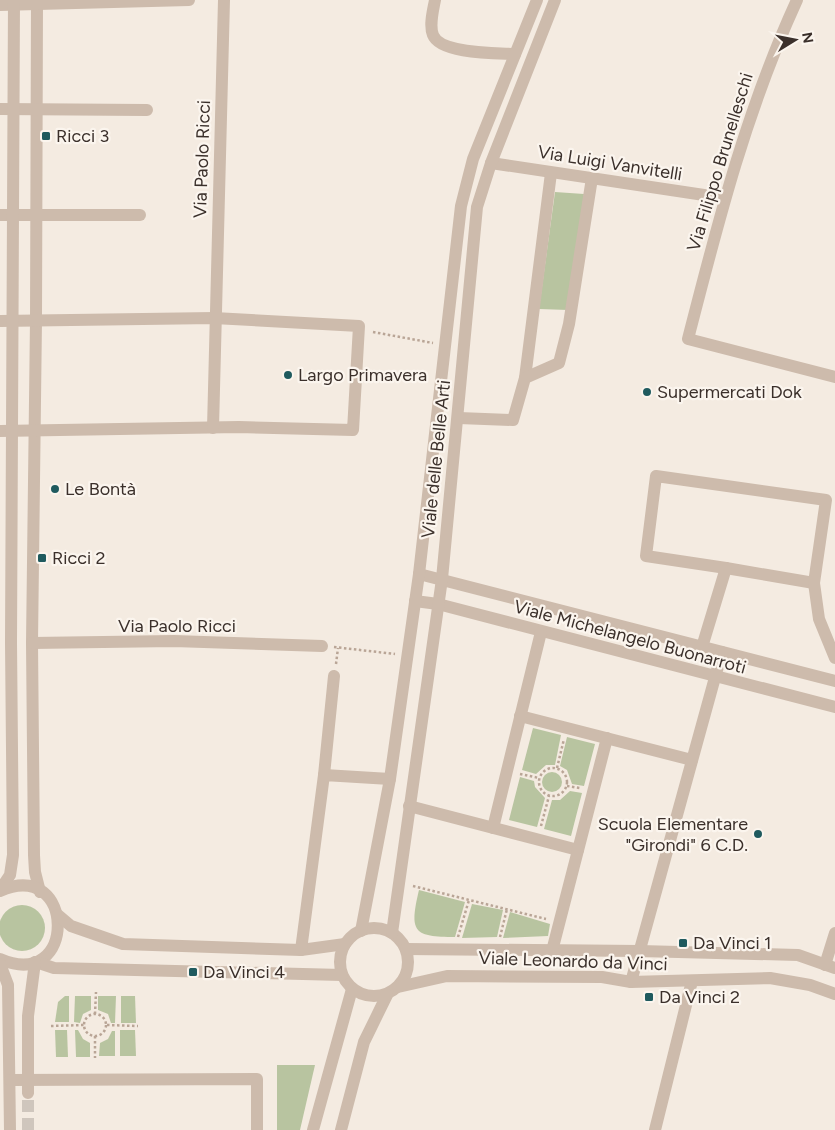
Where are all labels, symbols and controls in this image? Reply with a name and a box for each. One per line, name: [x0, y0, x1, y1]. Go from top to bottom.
north arrow: [770, 15, 820, 65]
text: N: [798, 31, 817, 45]
street label: Via Filippo Brunelleschi: [682, 70, 758, 254]
street label: Via Paolo Ricci: [189, 100, 215, 218]
place label: Ricci 3: [56, 125, 109, 147]
marker: Ricci 3: [40, 130, 52, 142]
street label: Via Luigi Vanvitelli: [536, 141, 684, 185]
place label: Largo Primavera: [298, 364, 427, 386]
marker: Largo Primavera: [282, 369, 294, 381]
street label: Viale delle Belle Arti: [417, 379, 455, 539]
place label: Supermercati Dok: [657, 381, 802, 403]
marker: Supermercati Dok: [641, 386, 653, 398]
place label: Le Bontà: [65, 478, 136, 500]
marker: Le Bontà: [49, 483, 61, 495]
place label: Ricci 2: [52, 547, 106, 569]
marker: Ricci 2: [36, 552, 48, 564]
street label: Viale Michelangelo Buonarroti: [511, 595, 749, 679]
street label: Via Paolo Ricci: [118, 615, 236, 637]
place label: Scuola Elementare "Girondi" 6 C.D.: [598, 813, 748, 856]
marker: Scuola Elementare "Girondi" 6 C.D.: [752, 828, 764, 840]
place label: Da Vinci 1: [693, 932, 772, 954]
marker: Da Vinci 1: [677, 937, 689, 949]
street label: Viale Leonardo da Vinci: [478, 947, 668, 975]
place label: Da Vinci 4: [203, 961, 285, 983]
marker: Da Vinci 4: [187, 966, 199, 978]
place label: Da Vinci 2: [659, 986, 740, 1008]
marker: Da Vinci 2: [643, 991, 655, 1003]

